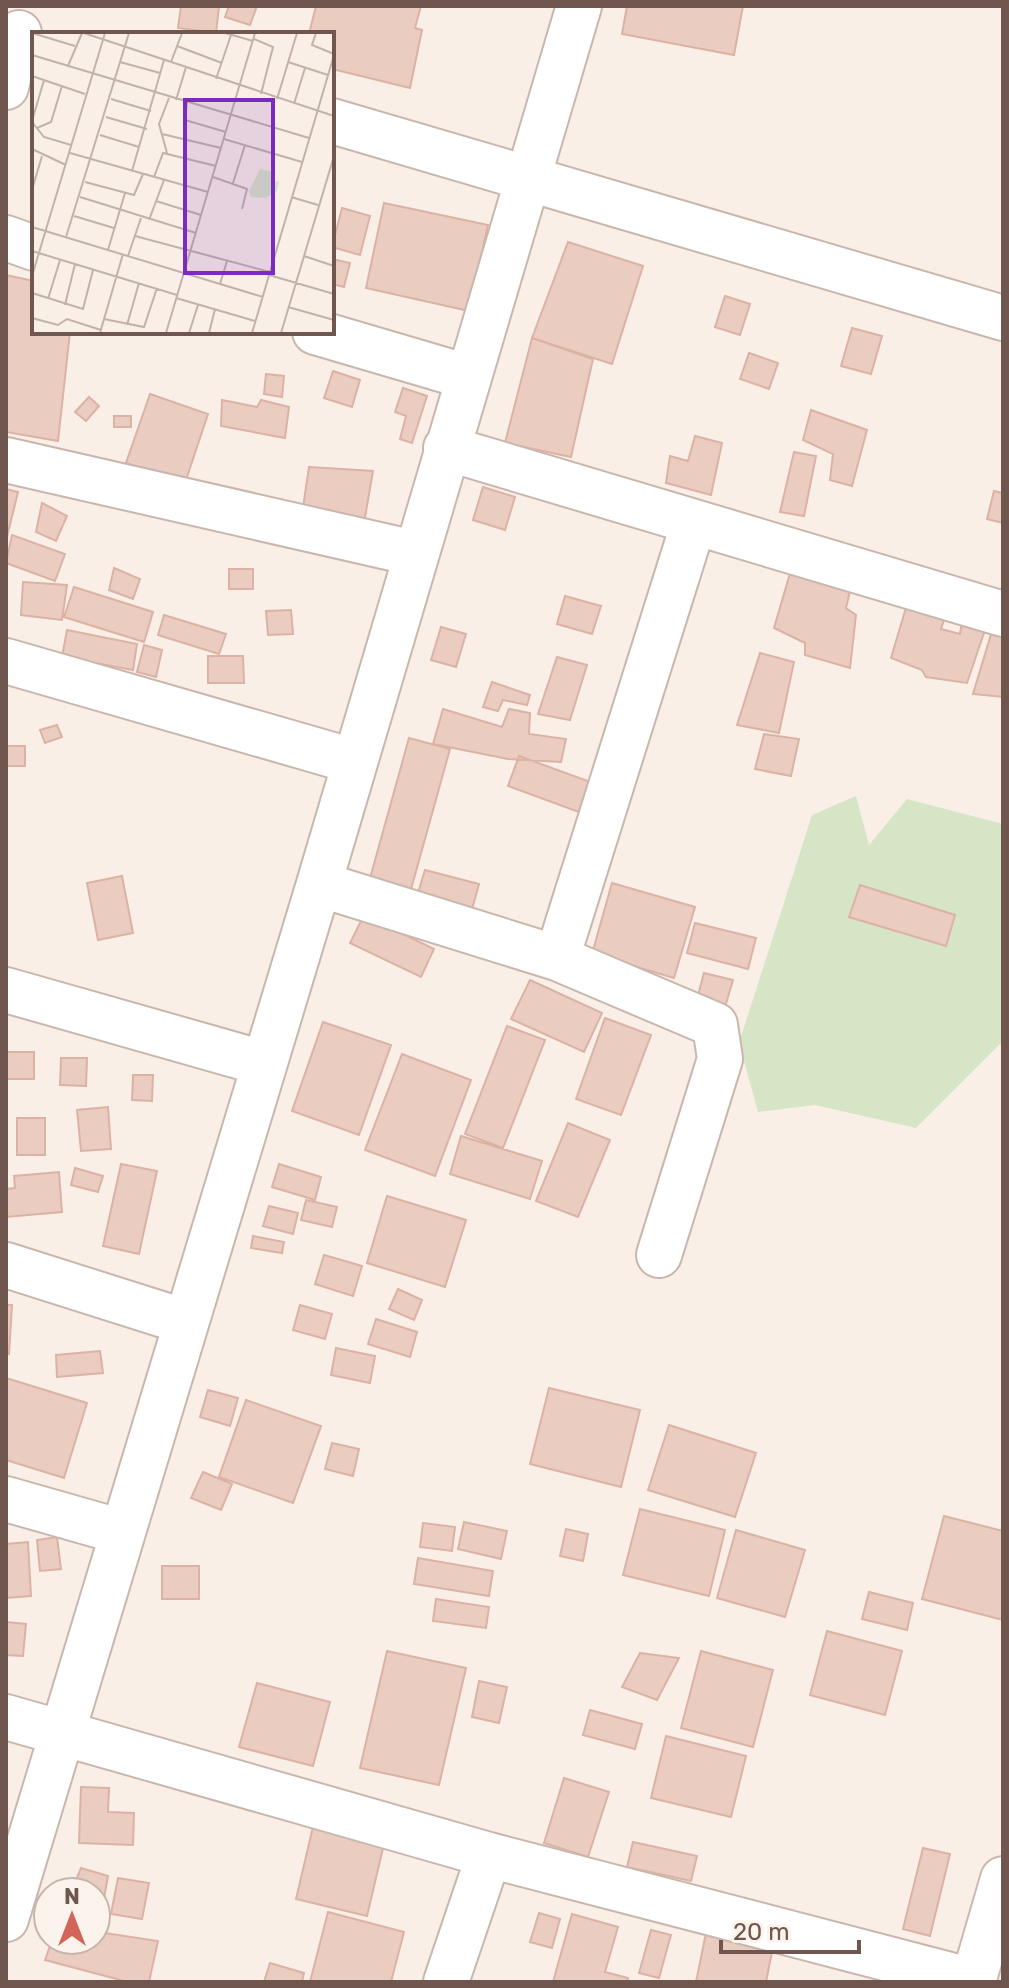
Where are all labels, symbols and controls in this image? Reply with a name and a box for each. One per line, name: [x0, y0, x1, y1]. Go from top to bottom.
inset map: [32, 32, 334, 334]
north arrow: [32, 1876, 112, 1956]
text: N: [64, 1883, 80, 1910]
scale bar: [721, 1904, 859, 1954]
text: 20 m: [733, 1918, 790, 1946]

